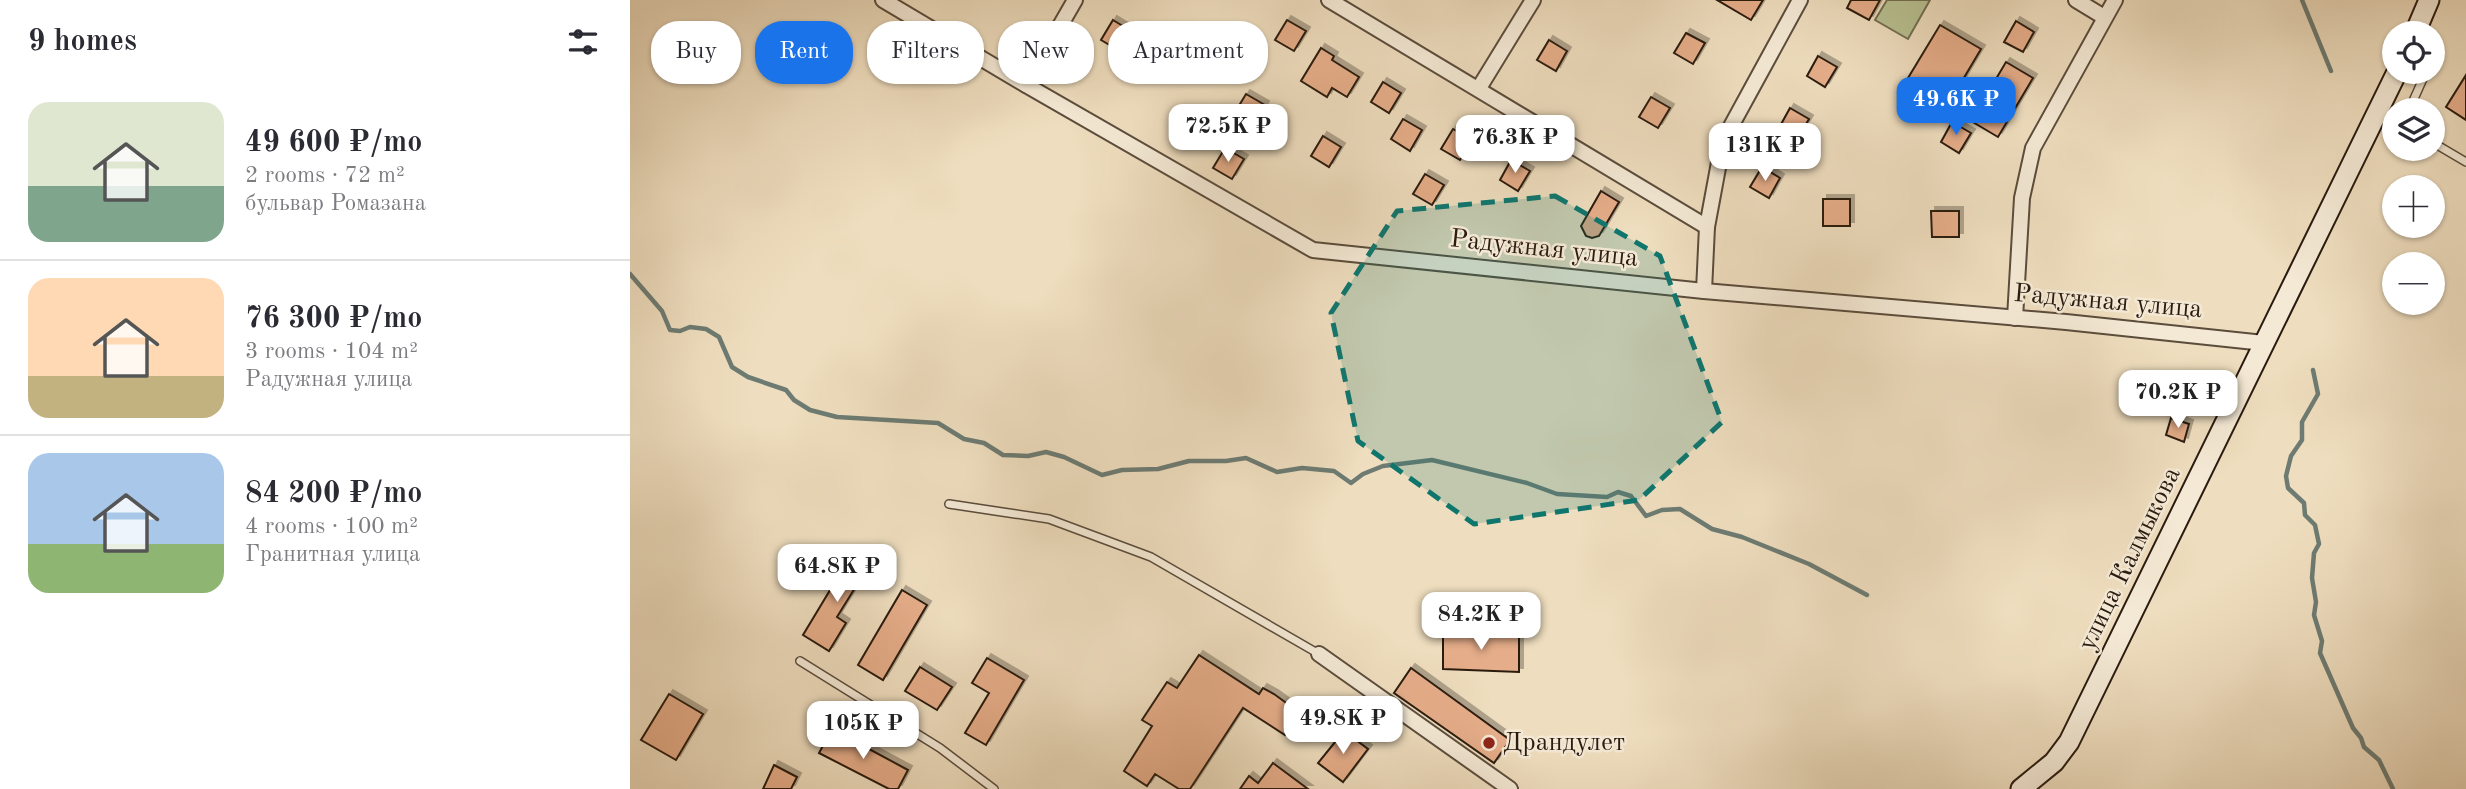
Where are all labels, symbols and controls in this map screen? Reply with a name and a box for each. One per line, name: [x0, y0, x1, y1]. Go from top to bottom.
chip: Buy: [651, 21, 741, 84]
chip: Rent: [755, 21, 853, 84]
chip: Filters: [867, 21, 984, 84]
chip: New: [998, 21, 1094, 84]
chip: Apartment: [1108, 21, 1268, 84]
map controls: [2382, 21, 2445, 315]
button: locate: [2382, 21, 2445, 84]
icon: filters: [564, 23, 602, 61]
text: 9 homes: [28, 27, 137, 57]
pin: 49.6K ₽: [1891, 78, 2021, 137]
text: 49.6K ₽: [1913, 88, 1999, 111]
button: layers: [2382, 98, 2445, 161]
pin: 72.5K ₽: [1163, 104, 1293, 164]
text: 72.5K ₽: [1185, 115, 1271, 138]
pin: 76.3K ₽: [1450, 116, 1580, 175]
pin: 131K ₽: [1708, 124, 1822, 183]
text: 76.3K ₽: [1472, 126, 1558, 149]
text: 49 600 ₽/mo: [245, 128, 422, 158]
icon: home: [84, 130, 168, 214]
text: 131K ₽: [1725, 134, 1805, 157]
text: 2 rooms · 72 m²: [245, 164, 405, 187]
button: +: [2382, 175, 2445, 238]
text: бульвар Ромазана: [245, 192, 426, 215]
street label: Радужная улица: [1449, 226, 1640, 272]
button: −: [2382, 252, 2445, 315]
street label: Радужная улица: [2013, 281, 2204, 323]
text: 76 300 ₽/mo: [245, 304, 422, 334]
icon: home: [84, 306, 168, 390]
text: 3 rooms · 104 m²: [245, 340, 418, 363]
text: Радужная улица: [245, 368, 412, 391]
pin: 70.2K ₽: [2113, 370, 2243, 430]
text: 70.2K ₽: [2135, 381, 2221, 404]
street label: улица Калмыкова: [2074, 463, 2186, 655]
text: 84 200 ₽/mo: [245, 479, 422, 509]
icon: home: [84, 481, 168, 565]
text: 4 rooms · 100 m²: [245, 515, 418, 538]
text: Гранитная улица: [245, 543, 420, 566]
pin: 64.8K ₽: [772, 544, 902, 604]
text: 64.8K ₽: [794, 555, 880, 578]
pin: 84.2K ₽: [1416, 592, 1546, 652]
text: 84.2K ₽: [1438, 603, 1524, 626]
pin: 49.8K ₽: [1278, 696, 1408, 756]
pin: 105K ₽: [806, 702, 920, 761]
text: 49.8K ₽: [1300, 707, 1386, 730]
text: 105K ₽: [823, 712, 903, 735]
place label: Драндулет: [1503, 730, 1625, 756]
marker: Драндулет: [1481, 735, 1497, 751]

